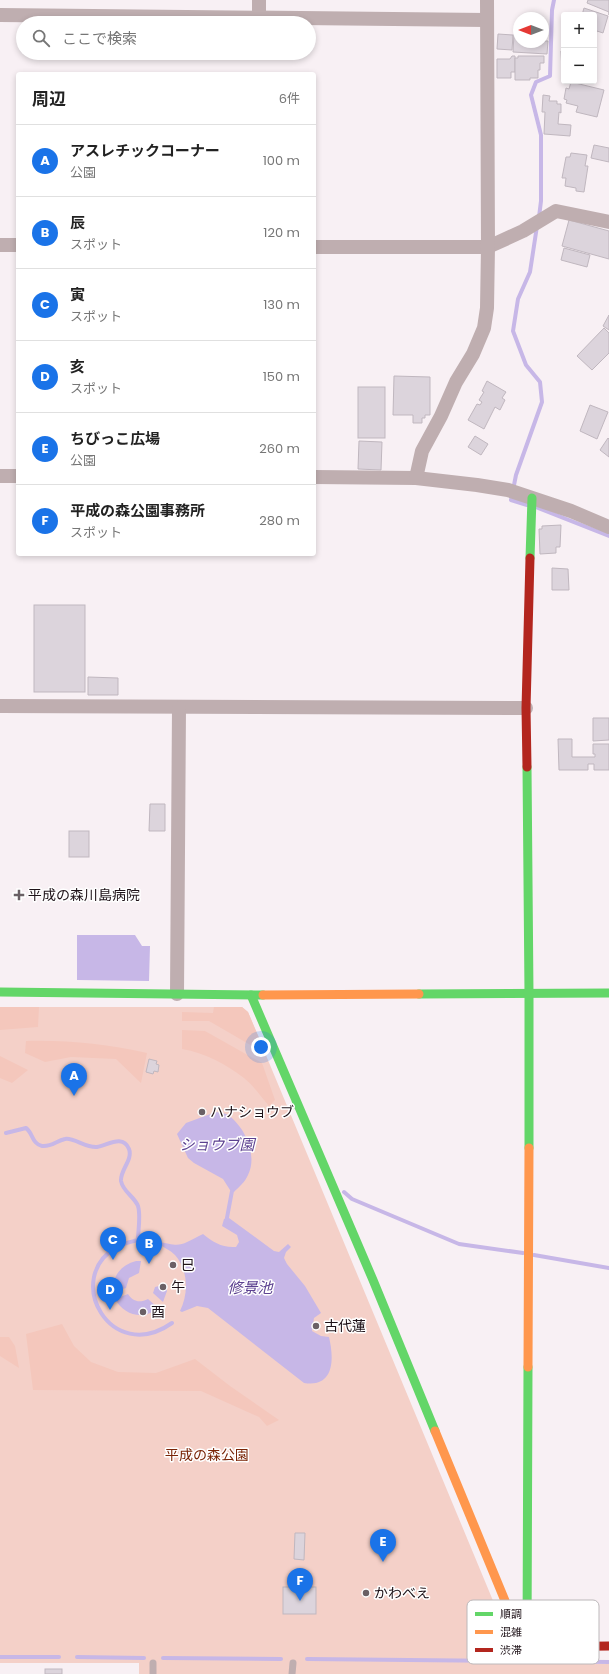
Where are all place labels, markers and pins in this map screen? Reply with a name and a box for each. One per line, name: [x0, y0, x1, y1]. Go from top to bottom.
place label: 平成の森川島病院: [28, 885, 140, 905]
marker: 平成の森川島病院: [13, 889, 25, 901]
pin: A: [61, 1063, 87, 1096]
place label: ハナショウブ: [210, 1102, 294, 1122]
marker: ハナショウブ: [197, 1107, 207, 1117]
pin: C: [100, 1227, 126, 1260]
pin: B: [136, 1231, 162, 1264]
place label: 巳: [181, 1255, 195, 1275]
marker: 巳: [168, 1260, 178, 1270]
pin: D: [97, 1277, 123, 1310]
place label: 午: [171, 1277, 185, 1297]
marker: 午: [158, 1282, 168, 1292]
place label: 酉: [151, 1302, 165, 1322]
marker: 酉: [138, 1307, 148, 1317]
place label: 古代蓮: [324, 1316, 366, 1336]
marker: 古代蓮: [311, 1321, 321, 1331]
pin: E: [370, 1529, 396, 1562]
pin: F: [287, 1568, 313, 1601]
place label: かわべえ: [374, 1583, 430, 1603]
marker: かわべえ: [361, 1588, 371, 1598]

